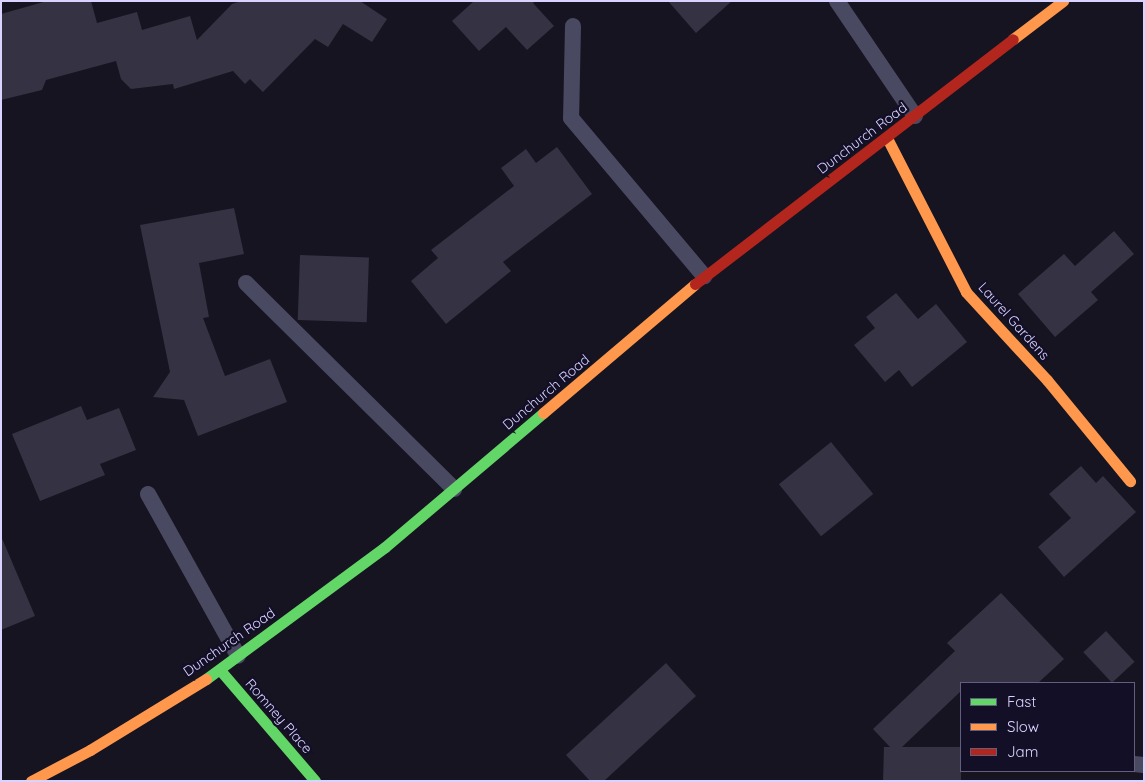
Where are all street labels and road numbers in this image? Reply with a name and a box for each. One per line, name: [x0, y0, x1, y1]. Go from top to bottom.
street label: Dunchurch Road: [814, 99, 910, 177]
street label: Laurel Gardens: [975, 279, 1053, 363]
street label: Dunchurch Road: [499, 351, 593, 433]
street label: Dunchurch Road: [180, 604, 278, 680]
street label: Romney Place: [242, 675, 316, 757]

